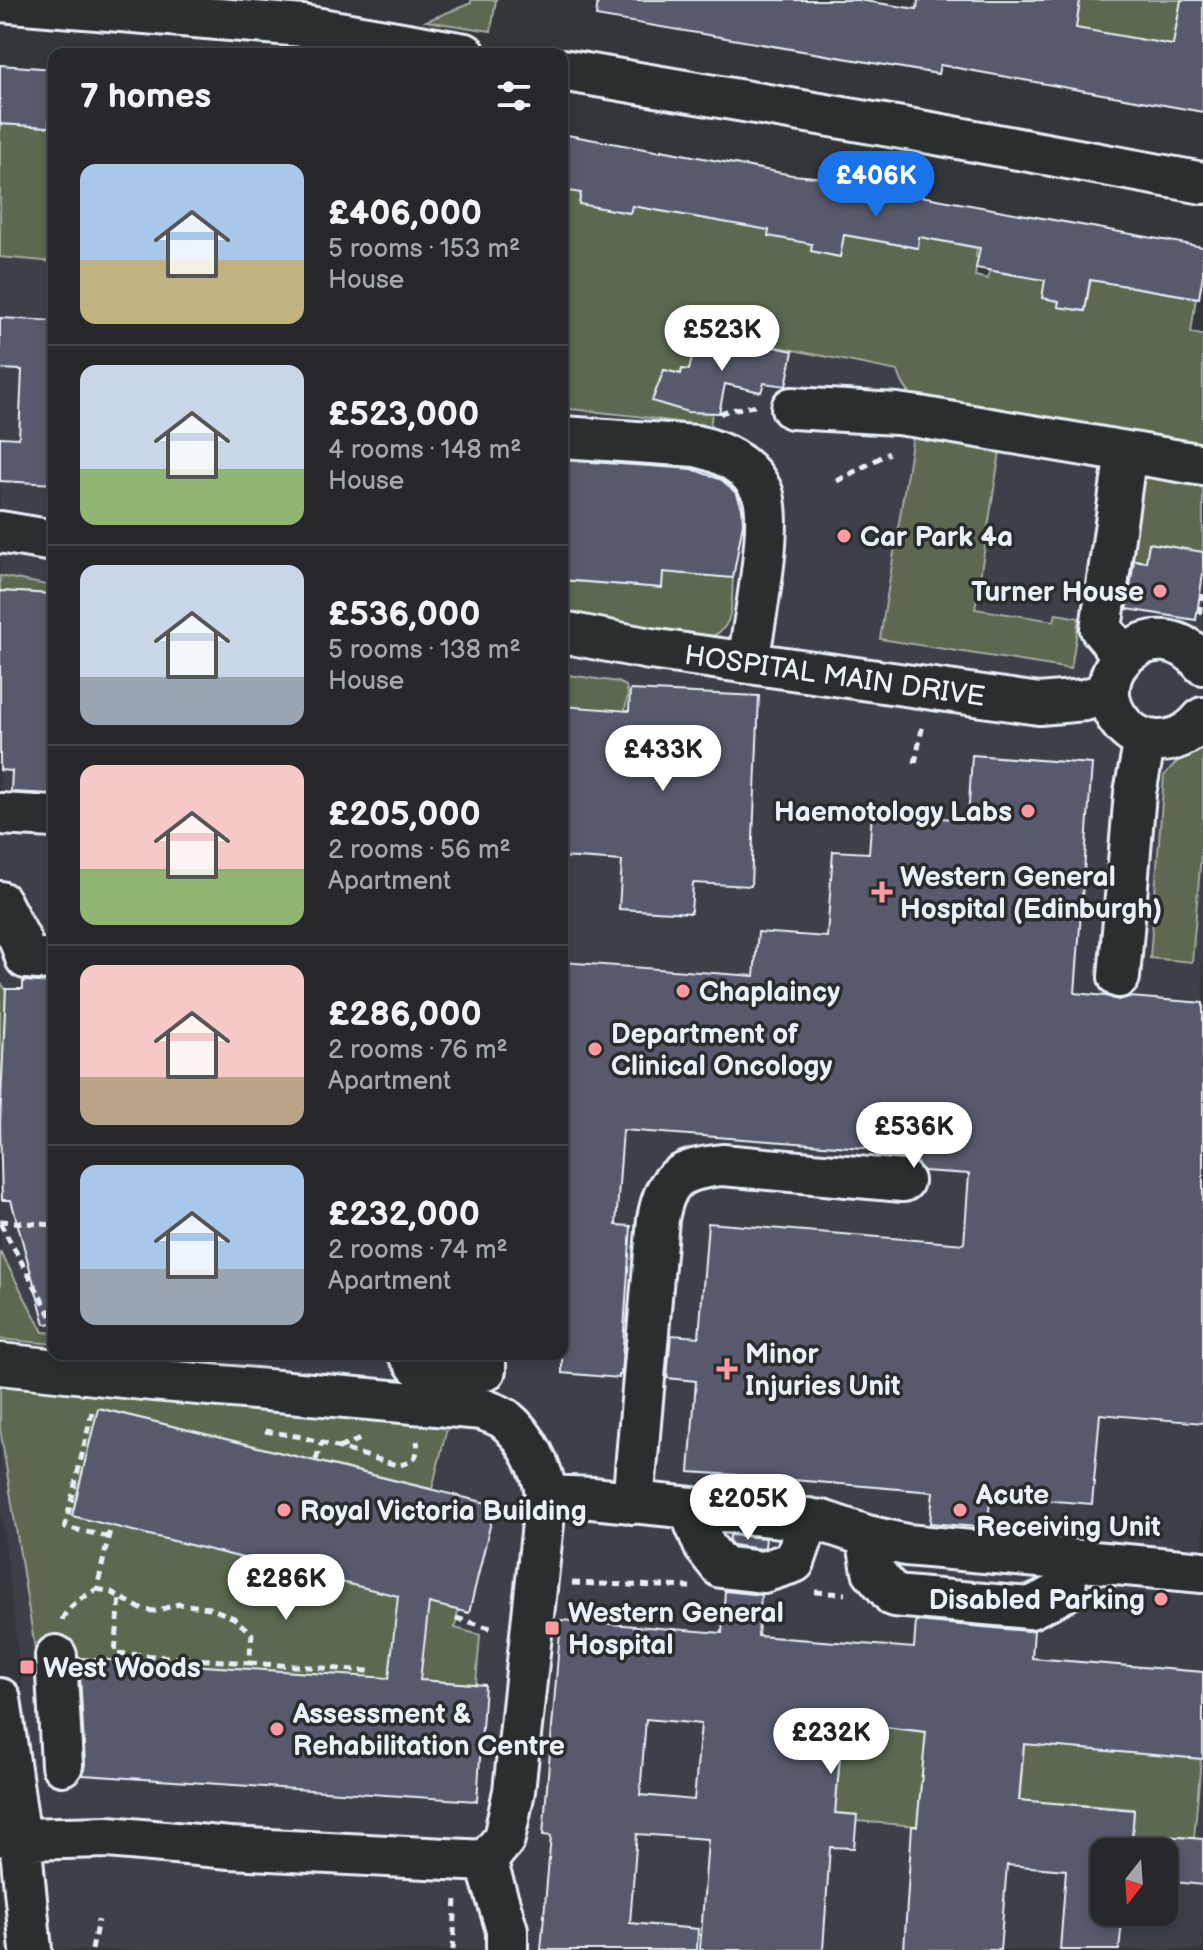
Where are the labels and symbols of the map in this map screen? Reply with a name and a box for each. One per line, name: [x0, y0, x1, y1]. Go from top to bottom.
pin: £406K: [820, 151, 932, 219]
pin: £523K: [666, 305, 778, 373]
place label: Car Park 4a: [860, 521, 1013, 554]
marker: Car Park 4a: [835, 527, 853, 545]
place label: Turner House: [971, 576, 1144, 609]
marker: Turner House: [1151, 582, 1169, 600]
street label: HOSPITAL MAIN DRIVE: [682, 639, 987, 714]
pin: £433K: [607, 725, 719, 793]
place label: Haemotology Labs: [774, 796, 1012, 829]
marker: Haemotology Labs: [1019, 802, 1037, 820]
place label: Western General Hospital (Edinburgh): [900, 861, 1162, 926]
marker: Western General Hospital (Edinburgh): [871, 881, 893, 903]
place label: Chaplaincy: [699, 976, 840, 1009]
marker: Chaplaincy: [674, 982, 692, 1000]
place label: Department of Clinical Oncology: [611, 1018, 832, 1083]
marker: Department of Clinical Oncology: [586, 1040, 604, 1058]
pin: £536K: [858, 1102, 970, 1170]
place label: Minor Injuries Unit: [745, 1338, 900, 1403]
marker: Minor Injuries Unit: [716, 1358, 738, 1380]
pin: £205K: [692, 1474, 804, 1542]
place label: Acute Receiving Unit: [975, 1479, 1161, 1544]
place label: Royal Victoria Building: [300, 1495, 587, 1528]
marker: Royal Victoria Building: [275, 1501, 293, 1519]
marker: Acute Receiving Unit: [951, 1501, 969, 1519]
pin: £286K: [230, 1554, 342, 1622]
place label: Disabled Parking: [929, 1584, 1145, 1617]
marker: Disabled Parking: [1152, 1590, 1170, 1608]
place label: Western General Hospital: [568, 1597, 784, 1662]
marker: Western General Hospital: [543, 1619, 561, 1637]
place label: West Woods: [43, 1652, 201, 1685]
marker: West Woods: [18, 1658, 36, 1676]
place label: Assessment & Rehabilitation Centre: [292, 1698, 565, 1763]
pin: £232K: [775, 1708, 887, 1776]
marker: Assessment & Rehabilitation Centre: [268, 1720, 286, 1738]
north arrow: [1090, 1838, 1178, 1926]

